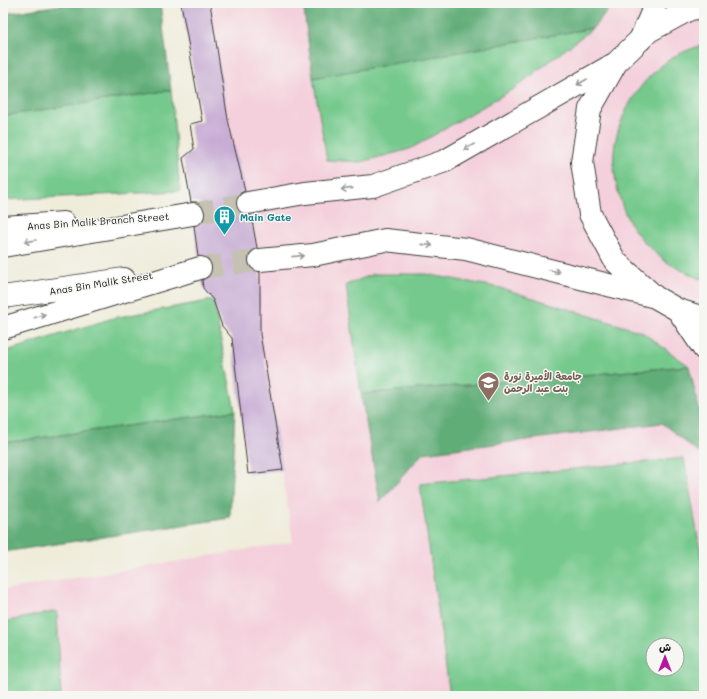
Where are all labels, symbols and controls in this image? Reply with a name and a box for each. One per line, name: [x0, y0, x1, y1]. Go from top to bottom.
one-way arrow: [576, 79, 588, 87]
one-way arrow: [463, 143, 475, 151]
one-way arrow: [341, 185, 354, 193]
building icon: Main Gate: [212, 204, 238, 237]
street label: Anas Bin Malik Branch Street: [26, 209, 170, 233]
place label: Main Gate: [240, 210, 291, 224]
one-way arrow: [24, 238, 37, 246]
one-way arrow: [420, 241, 433, 248]
one-way arrow: [291, 253, 304, 260]
one-way arrow: [547, 267, 560, 275]
street label: Anas Bin Malik Street: [48, 268, 154, 298]
one-way arrow: [34, 312, 47, 319]
school or university icon: جامعة الأميرة نورة بنت عبد الرحمن: [475, 369, 501, 402]
place label: جامعة الأميرة نورة بنت عبد الرحمن: [504, 369, 582, 395]
north arrow: [645, 637, 685, 677]
text: ش: [659, 639, 671, 654]

